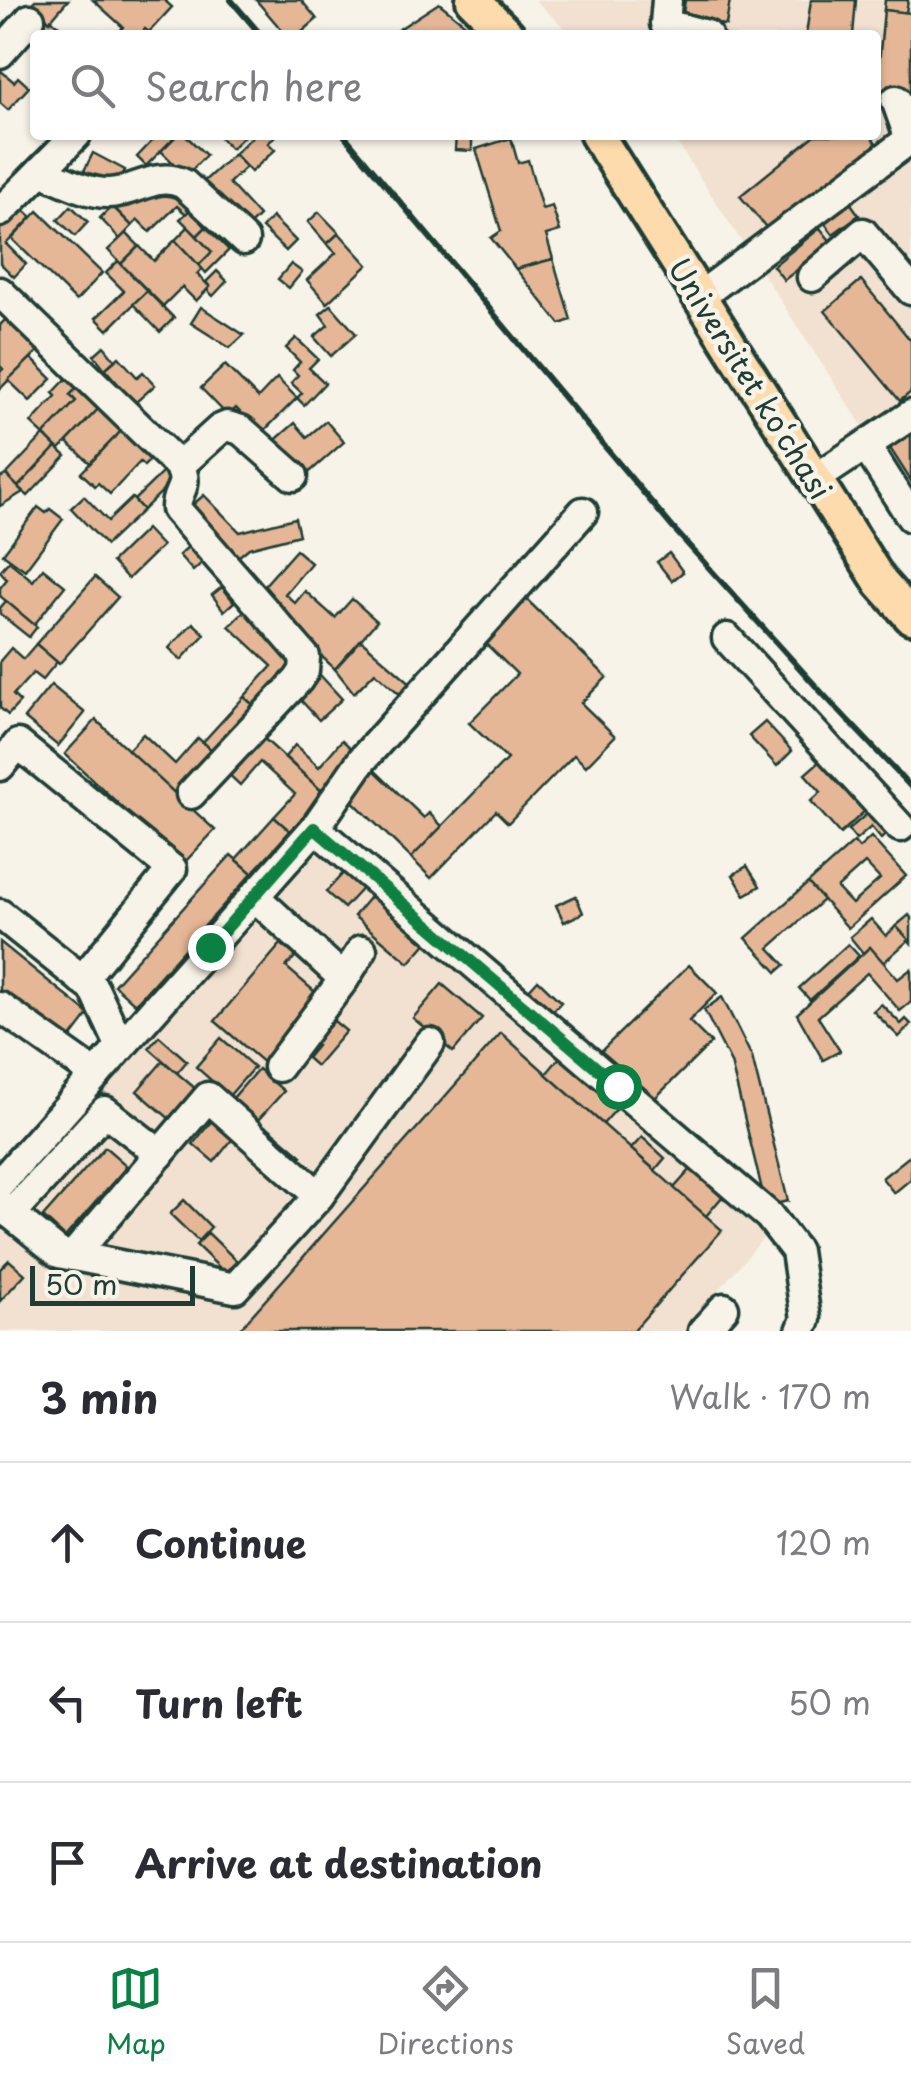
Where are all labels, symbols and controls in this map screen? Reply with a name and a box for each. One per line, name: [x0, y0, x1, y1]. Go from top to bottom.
search box: [30, 30, 881, 140]
text: Search here: [145, 57, 362, 114]
icon: search: [65, 58, 120, 113]
street label: Universitet kо‘chasi: [658, 248, 844, 508]
route end: [188, 925, 234, 971]
route start: [596, 1064, 642, 1110]
scale bar: [30, 1261, 195, 1306]
text: 50 m: [45, 1262, 118, 1305]
text: 3 min: [40, 1365, 158, 1428]
text: Walk · 170 m: [669, 1372, 871, 1420]
text: Continue: [135, 1514, 306, 1571]
icon: ahead: [40, 1515, 95, 1570]
text: 120 m: [776, 1518, 871, 1566]
text: Turn left: [135, 1674, 303, 1731]
icon: left: [40, 1675, 95, 1730]
text: 50 m: [788, 1678, 871, 1726]
text: Arrive at destination: [135, 1834, 543, 1891]
icon: arrive: [40, 1835, 95, 1890]
tab: Map: [106, 1961, 166, 2064]
tab: Directions: [378, 1961, 514, 2064]
tab: Saved: [726, 1961, 805, 2064]

